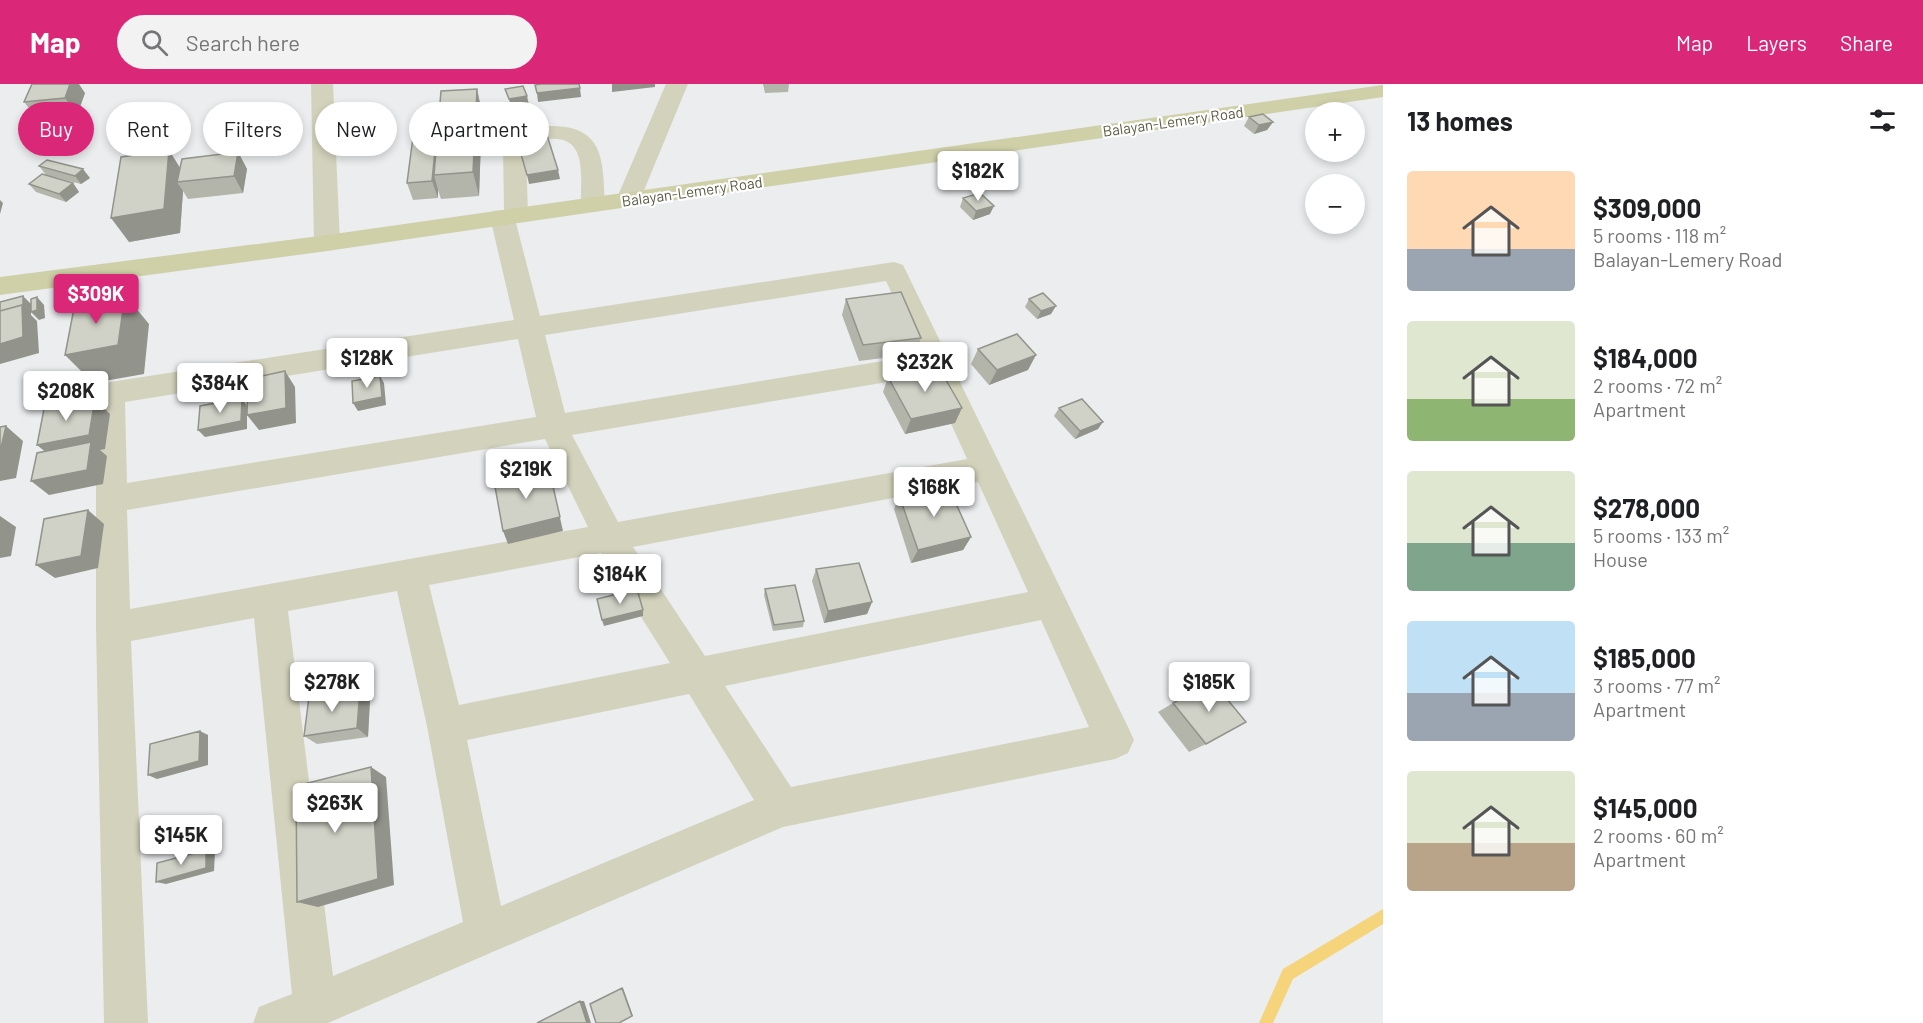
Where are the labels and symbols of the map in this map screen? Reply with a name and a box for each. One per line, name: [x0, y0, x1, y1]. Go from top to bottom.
street label: Balayan-Lemery Road: [1101, 102, 1245, 140]
pin: $182K: [936, 151, 1020, 202]
street label: Balayan-Lemery Road: [620, 172, 764, 210]
pin: $309K: [54, 274, 138, 325]
pin: $128K: [325, 338, 409, 389]
pin: $232K: [883, 342, 967, 393]
pin: $384K: [178, 363, 262, 414]
pin: $208K: [24, 371, 108, 422]
pin: $219K: [484, 449, 568, 500]
pin: $168K: [892, 467, 976, 518]
pin: $184K: [578, 554, 662, 605]
pin: $278K: [290, 662, 374, 713]
pin: $185K: [1167, 662, 1251, 713]
pin: $263K: [293, 783, 377, 834]
pin: $145K: [139, 815, 223, 866]

